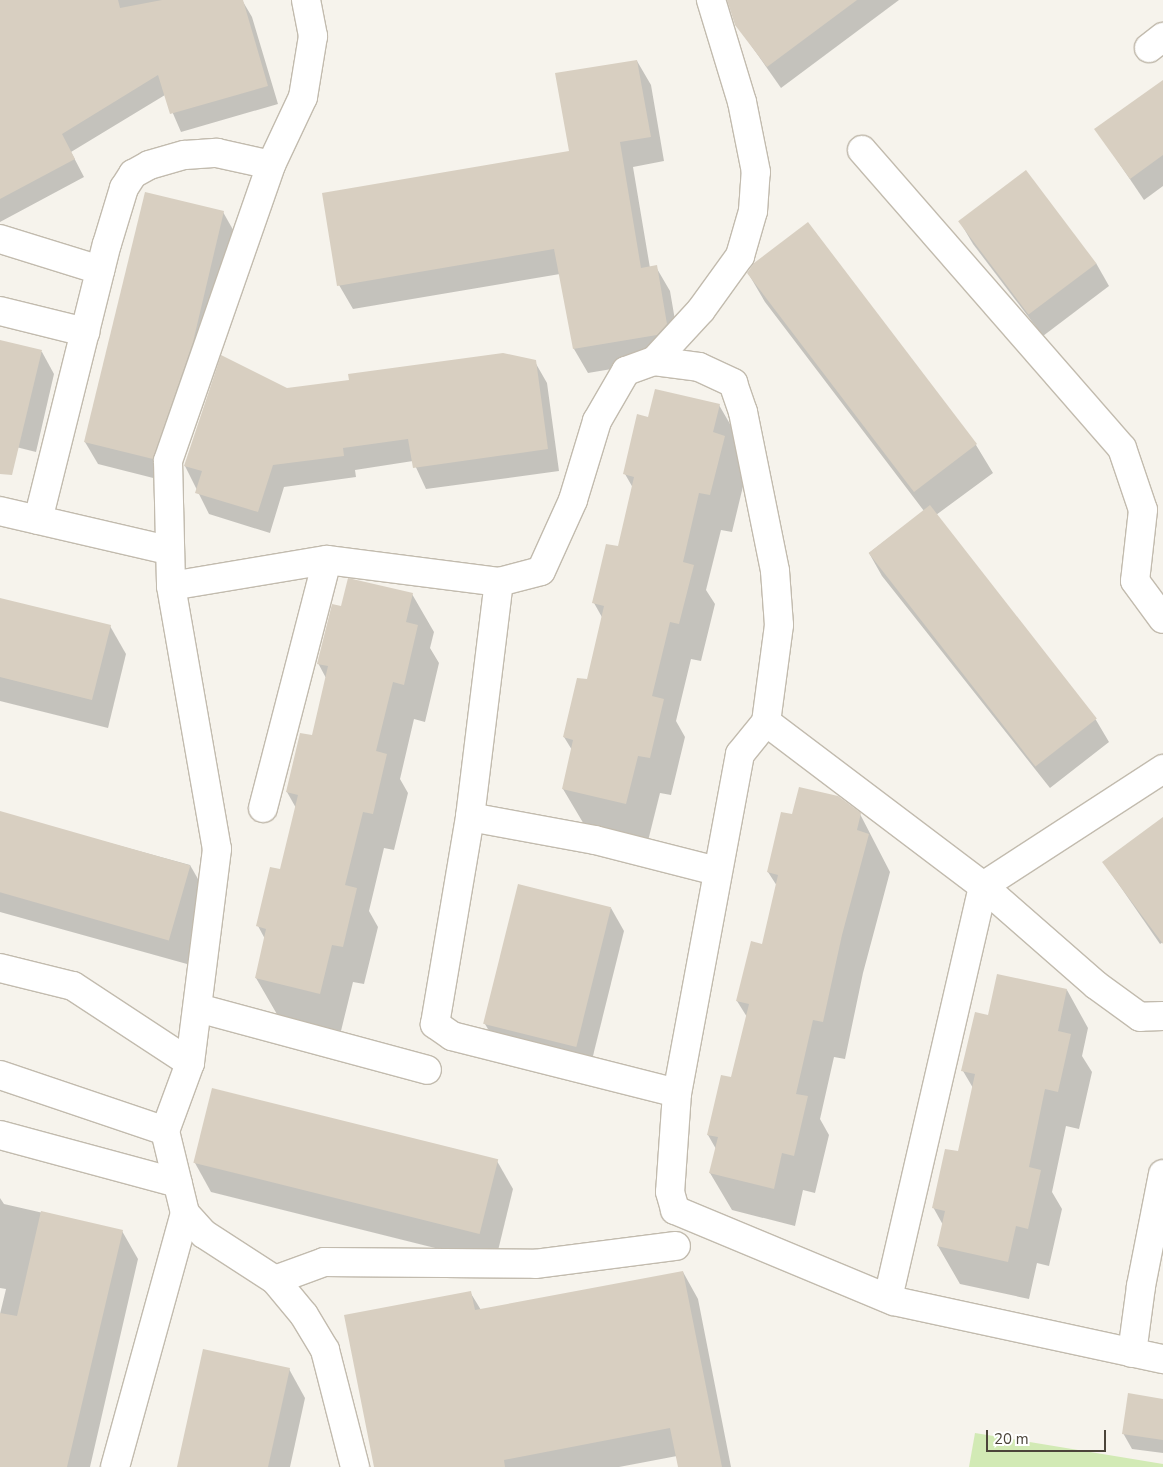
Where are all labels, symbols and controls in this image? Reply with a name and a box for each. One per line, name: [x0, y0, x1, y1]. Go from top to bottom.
scale bar: [988, 1420, 1108, 1452]
text: 20 m: [994, 1429, 1029, 1449]

